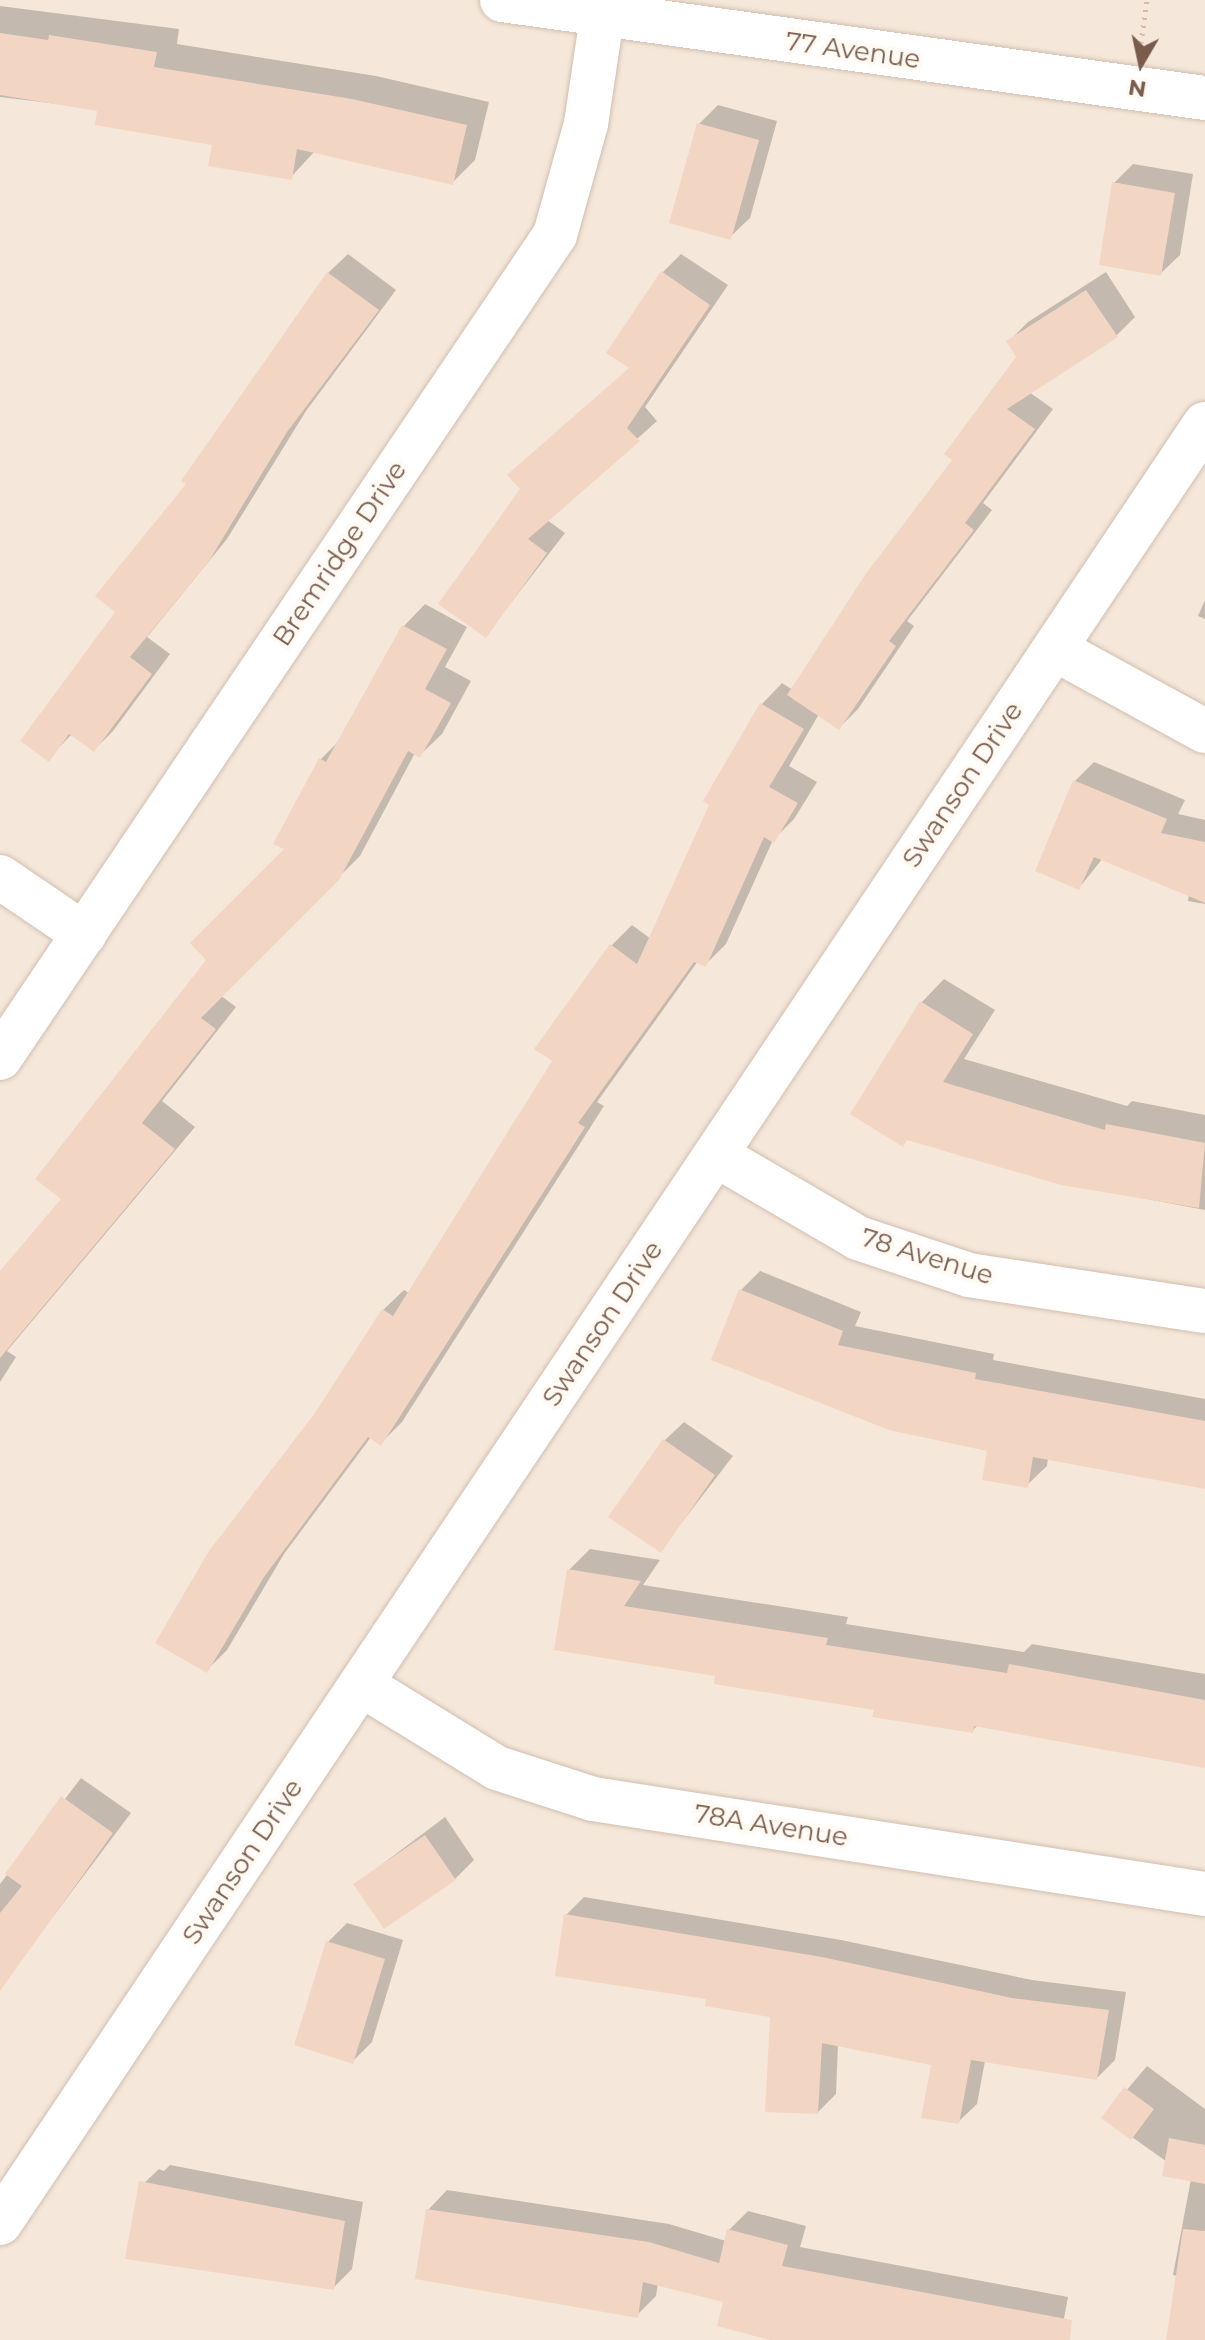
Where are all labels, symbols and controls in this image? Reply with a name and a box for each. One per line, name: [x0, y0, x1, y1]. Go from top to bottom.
north arrow: [1101, 24, 1181, 104]
street label: 77 Avenue: [784, 26, 922, 76]
text: N: [1126, 73, 1148, 103]
street label: Bremridge Drive: [267, 456, 413, 652]
street label: Swanson Drive: [896, 696, 1030, 874]
street label: 78 Avenue: [857, 1222, 997, 1292]
street label: Swanson Drive: [536, 1235, 670, 1413]
street label: Swanson Drive: [176, 1773, 310, 1951]
street label: 78A Avenue: [692, 1798, 850, 1854]

